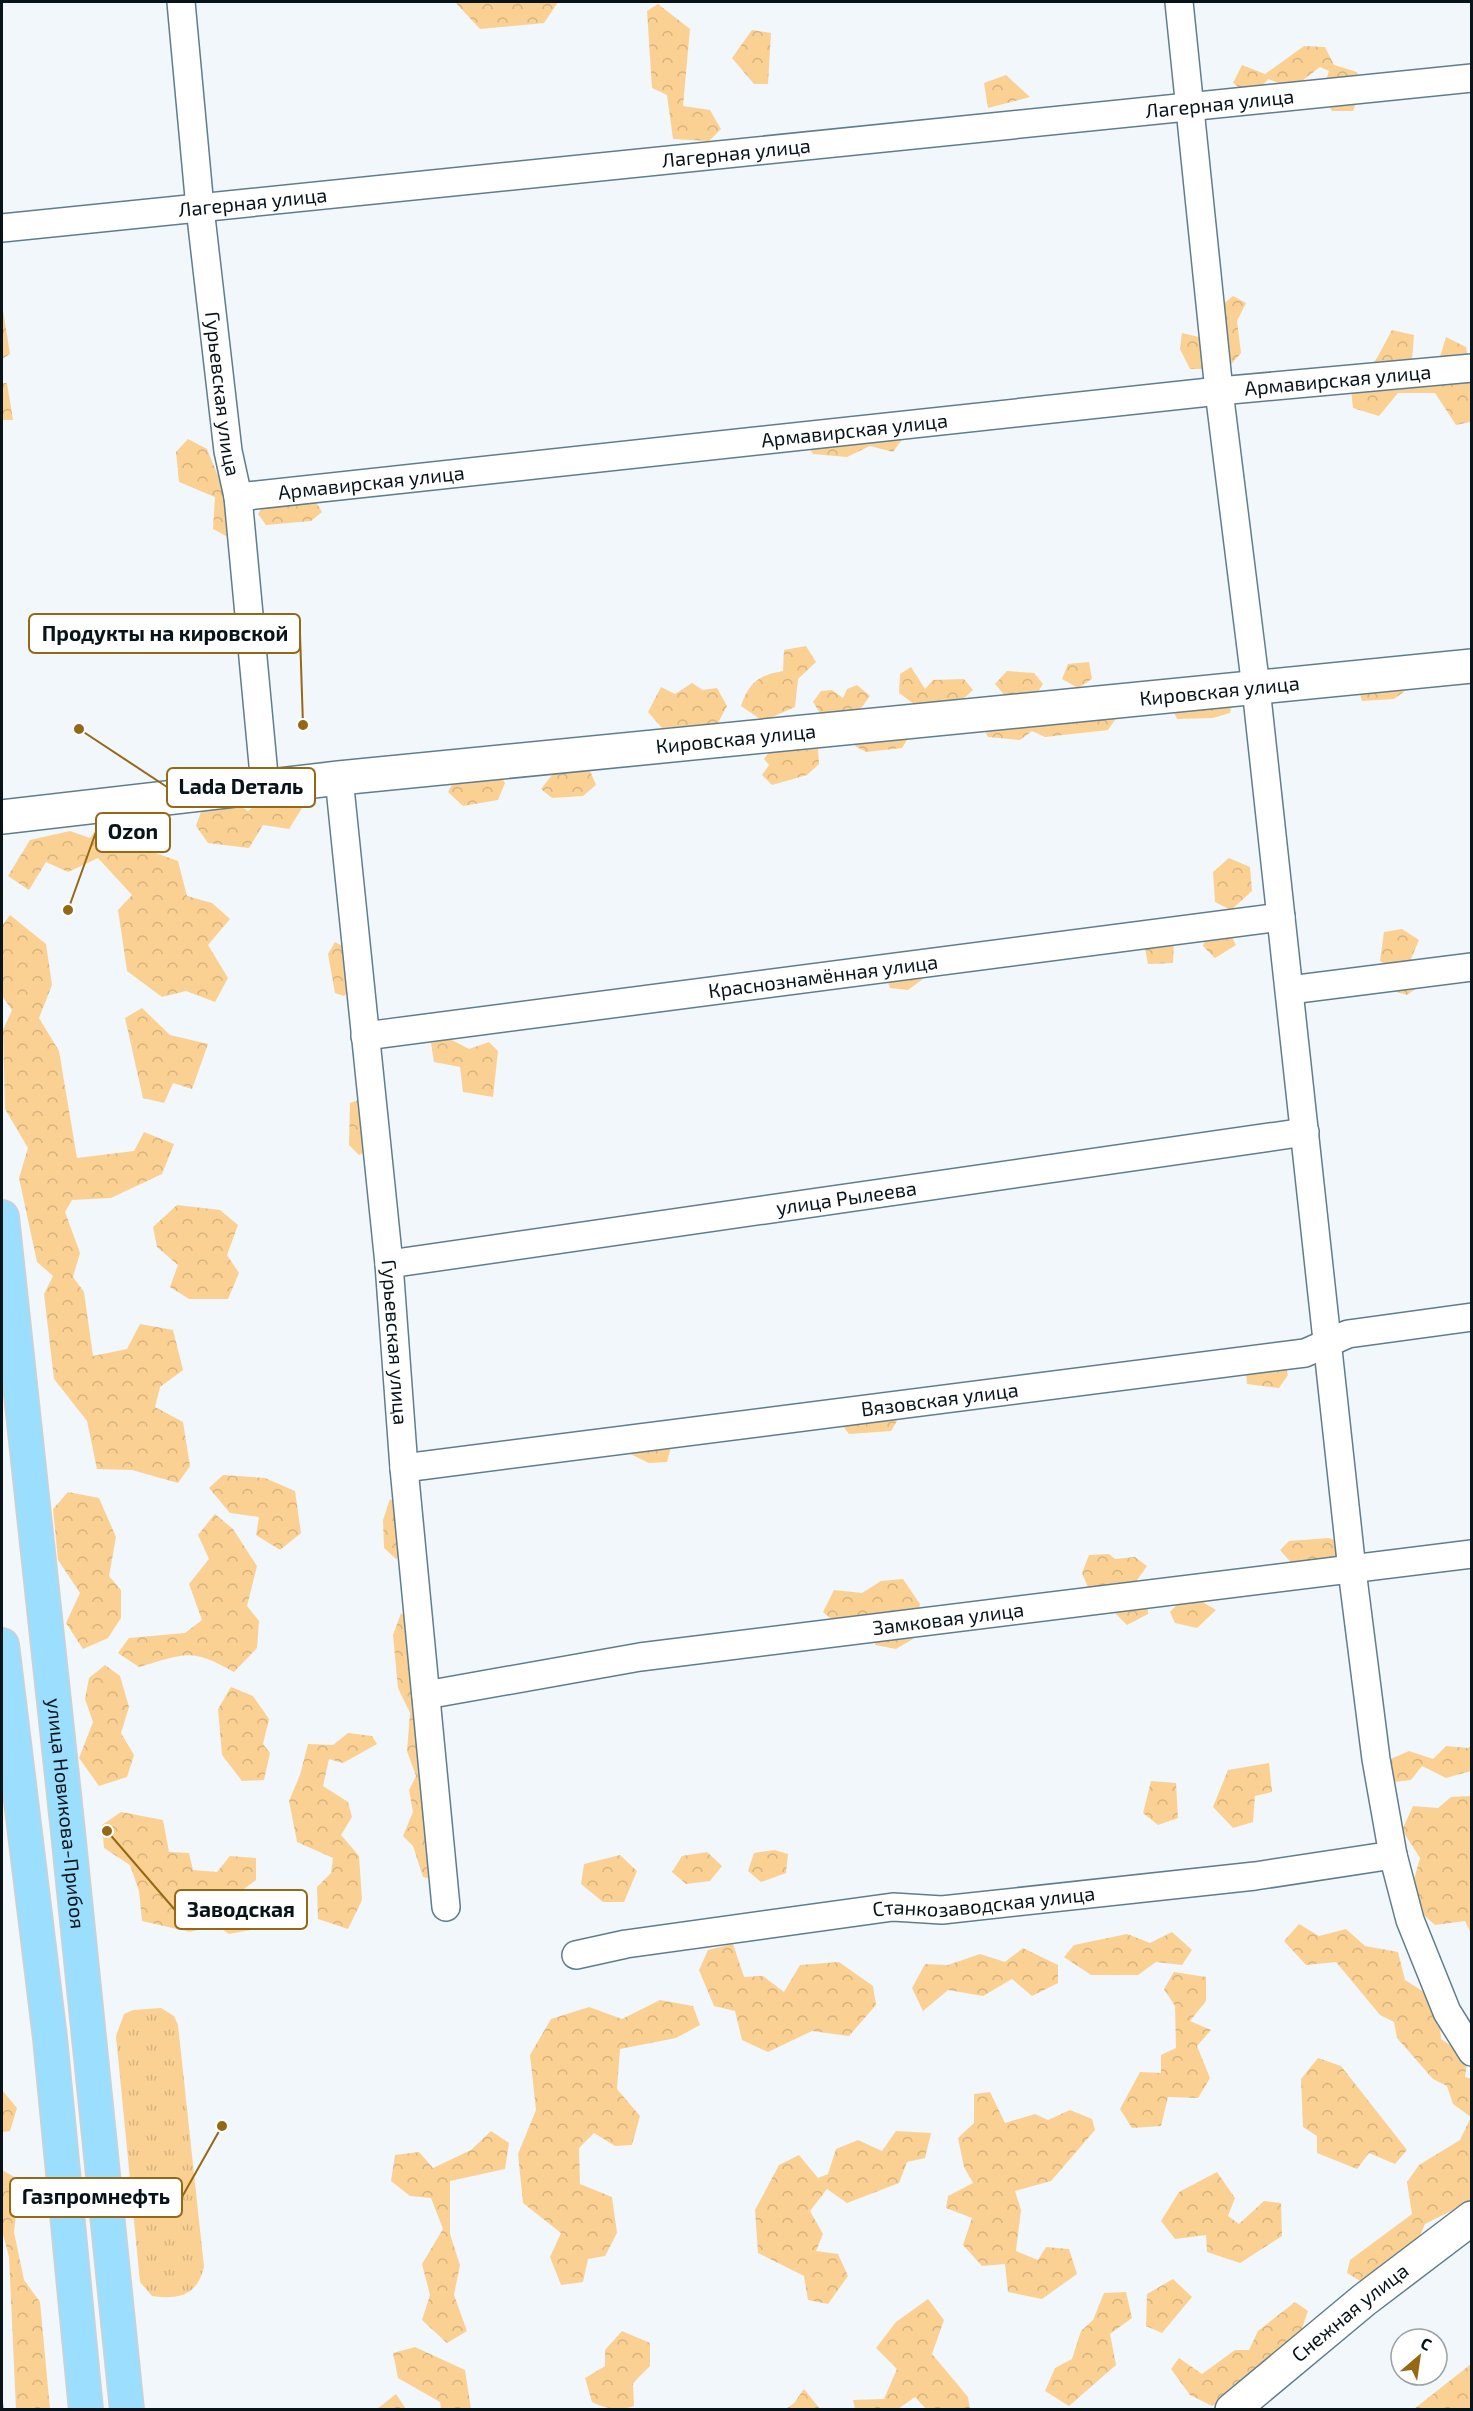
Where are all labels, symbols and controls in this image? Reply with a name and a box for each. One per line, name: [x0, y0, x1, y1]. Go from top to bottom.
street label: Лагерная улица: [1144, 83, 1295, 122]
street label: Лагерная улица: [660, 133, 812, 172]
street label: Лагерная улица: [177, 182, 328, 221]
street label: Гурьевская улица: [201, 310, 246, 478]
street label: Армавирская улица: [1243, 359, 1432, 400]
street label: Армавирская улица: [760, 407, 949, 451]
street label: Армавирская улица: [277, 460, 466, 504]
callout: Продукты на кировской: [29, 614, 300, 653]
text: Продукты на кировской: [42, 620, 288, 645]
street label: Кировская улица: [1138, 670, 1301, 710]
street label: Кировская улица: [655, 718, 817, 758]
callout: Lada Dеталь: [167, 768, 315, 807]
text: Lada Dеталь: [179, 773, 303, 798]
callout: Ozon: [96, 813, 170, 852]
text: Ozon: [108, 818, 158, 843]
street label: Краснознамённая улица: [707, 949, 939, 1002]
street label: улица Рылеева: [774, 1175, 918, 1220]
street label: Гурьевская улица: [377, 1258, 414, 1426]
street label: Вязовская улица: [859, 1377, 1020, 1421]
street label: Замковая улица: [871, 1597, 1025, 1639]
street label: улица Новикова-Прибоя: [42, 1697, 91, 1930]
street label: Станкозаводская улица: [871, 1880, 1096, 1921]
callout: Заводская: [175, 1890, 307, 1929]
text: Заводская: [187, 1896, 295, 1921]
callout: Газпромнефть: [10, 2178, 182, 2217]
text: Газпромнефть: [22, 2183, 170, 2208]
street label: Снежная улица: [1286, 2258, 1413, 2366]
north arrow: [1389, 2327, 1449, 2387]
text: С: [1418, 2333, 1435, 2354]

